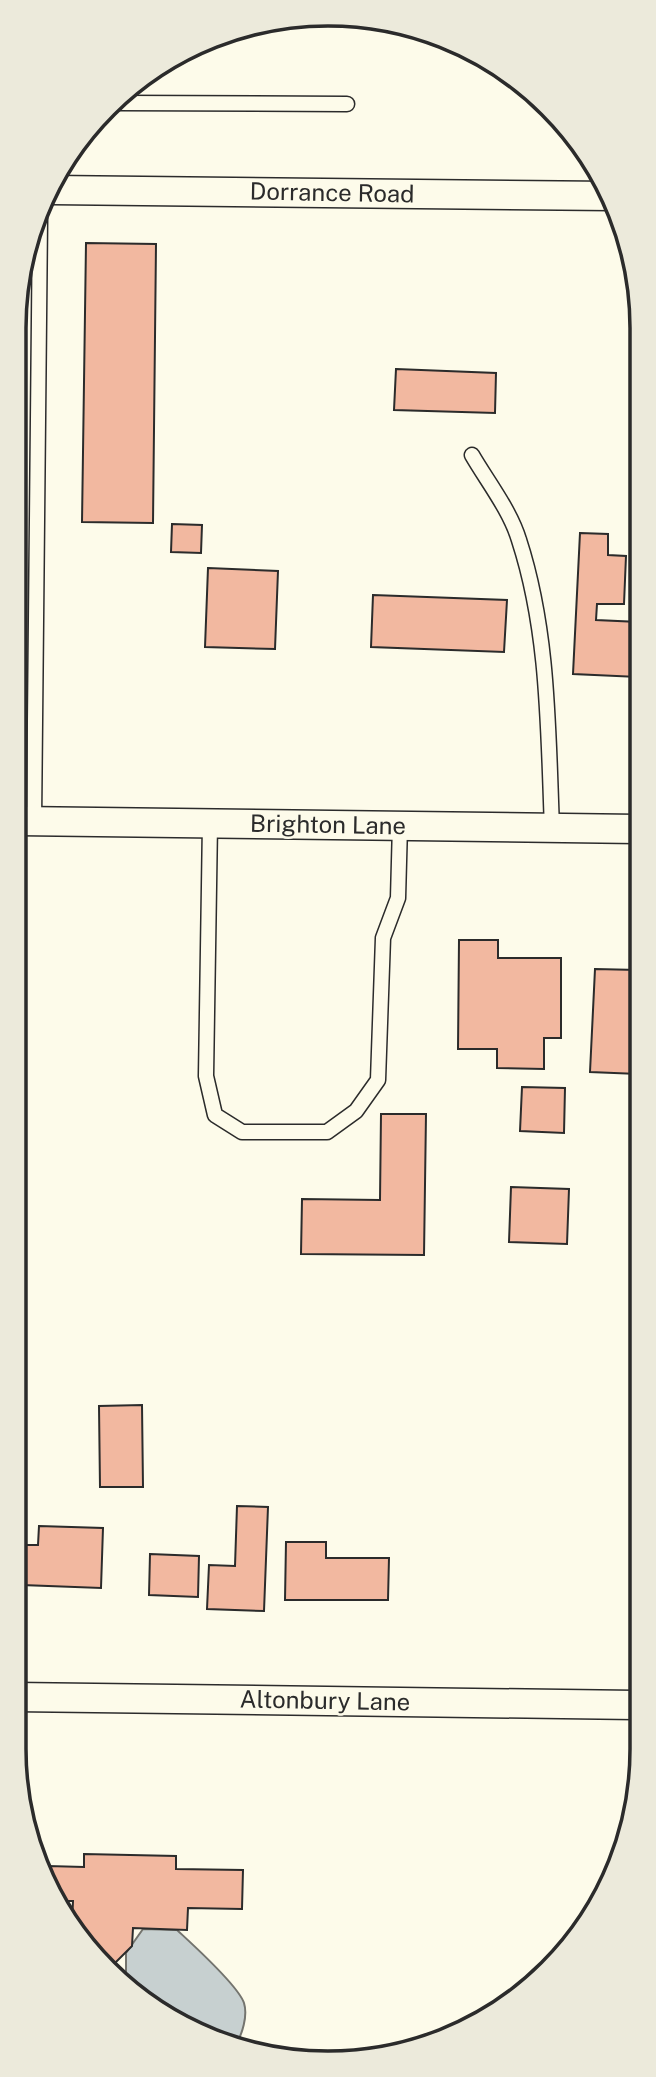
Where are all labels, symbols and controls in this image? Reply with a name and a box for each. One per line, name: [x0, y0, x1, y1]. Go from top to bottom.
street label: Dorrance Road: [249, 177, 415, 207]
street label: Brighton Lane: [250, 809, 406, 839]
street label: Altonbury Lane: [239, 1685, 411, 1715]

